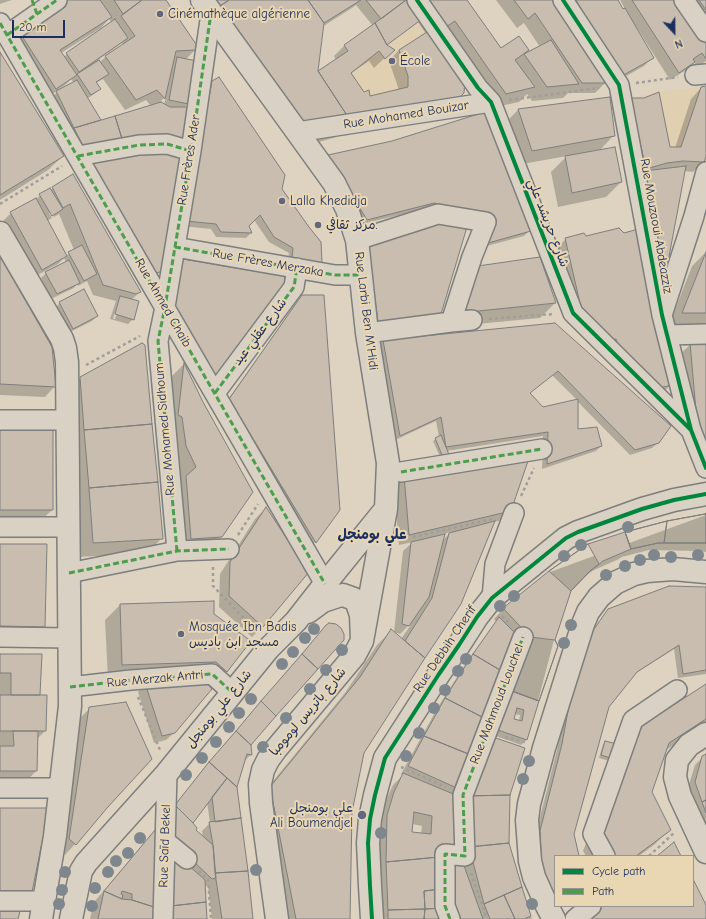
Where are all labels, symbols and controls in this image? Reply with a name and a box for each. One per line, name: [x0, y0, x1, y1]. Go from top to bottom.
place label: Cinémathèque algérienne: [168, 6, 310, 22]
marker: Cinémathèque algérienne: [155, 9, 165, 19]
scale bar: [14, 12, 67, 38]
north arrow: [654, 12, 694, 52]
text: 20 m: [19, 20, 47, 34]
text: N: [673, 36, 684, 51]
place label: École: [400, 53, 430, 69]
marker: École: [387, 56, 397, 66]
street label: Rue Mohamed Bouizar: [342, 97, 470, 133]
street label: Rue Frères Ader: [174, 114, 204, 206]
street label: Rue Mouzaoui Abdeazziz: [636, 157, 676, 295]
street label: شارع حريشد علي: [524, 177, 572, 269]
place label: Lalla Khedidja: [290, 193, 367, 209]
marker: Lalla Khedidja: [277, 196, 287, 206]
place label: مركز ثقافي.: [326, 217, 378, 233]
marker: مركز ثقافي.: [313, 220, 323, 230]
street label: Rue Frères Merzaka: [211, 246, 325, 280]
street label: Rue Larbi Ben M'Hidi: [351, 251, 381, 371]
street label: Rue Ahmed Chaib: [131, 256, 195, 350]
street label: شارع عقلي عيد: [230, 295, 290, 369]
street label: Rue Mohamed Sidhoum: [151, 362, 179, 496]
district label: علي بومنجل: [337, 527, 407, 543]
street label: Rue Debbih Cherif: [410, 603, 480, 695]
place label: Mosquée Ibn Badis مسجد ابن باديس: [189, 619, 296, 650]
marker: Mosquée Ibn Badis مسجد ابن باديس: [176, 629, 186, 639]
street label: Rue Mahmoud Louchel: [467, 642, 527, 766]
street label: شارع باتريس لومومبا: [266, 664, 350, 760]
street label: Rue Merzak Antri: [106, 667, 204, 691]
street label: شارع علي بومنجل: [183, 667, 255, 751]
place label: علي بومنجل Ali Boumendjel: [270, 800, 353, 831]
street label: Rue Saïd Bekel: [156, 804, 174, 888]
marker: علي بومنجل Ali Boumendjel: [356, 809, 368, 821]
legend: [554, 855, 694, 907]
text: Cycle path: [592, 864, 645, 878]
text: Path: [592, 884, 614, 898]

